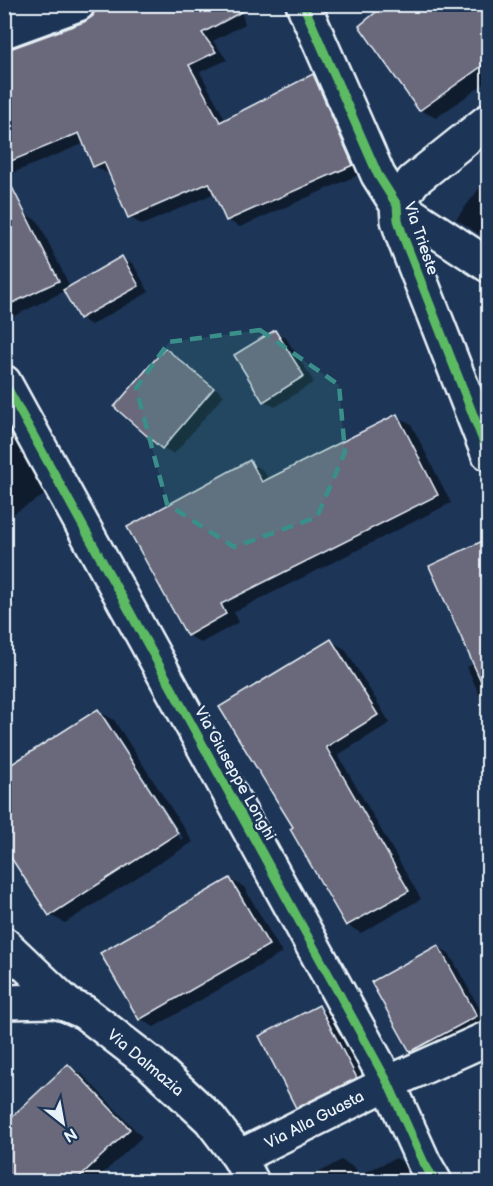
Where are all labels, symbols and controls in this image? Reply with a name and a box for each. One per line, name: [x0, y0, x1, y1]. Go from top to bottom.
street label: Via Trieste: [399, 199, 442, 278]
street label: Via Giuseppe Longhi: [190, 703, 279, 844]
street label: Via Dalmazia: [103, 1026, 187, 1101]
street label: Via Alla Guasta: [262, 1087, 367, 1153]
north arrow: [33, 1093, 93, 1153]
text: N: [60, 1123, 80, 1146]

